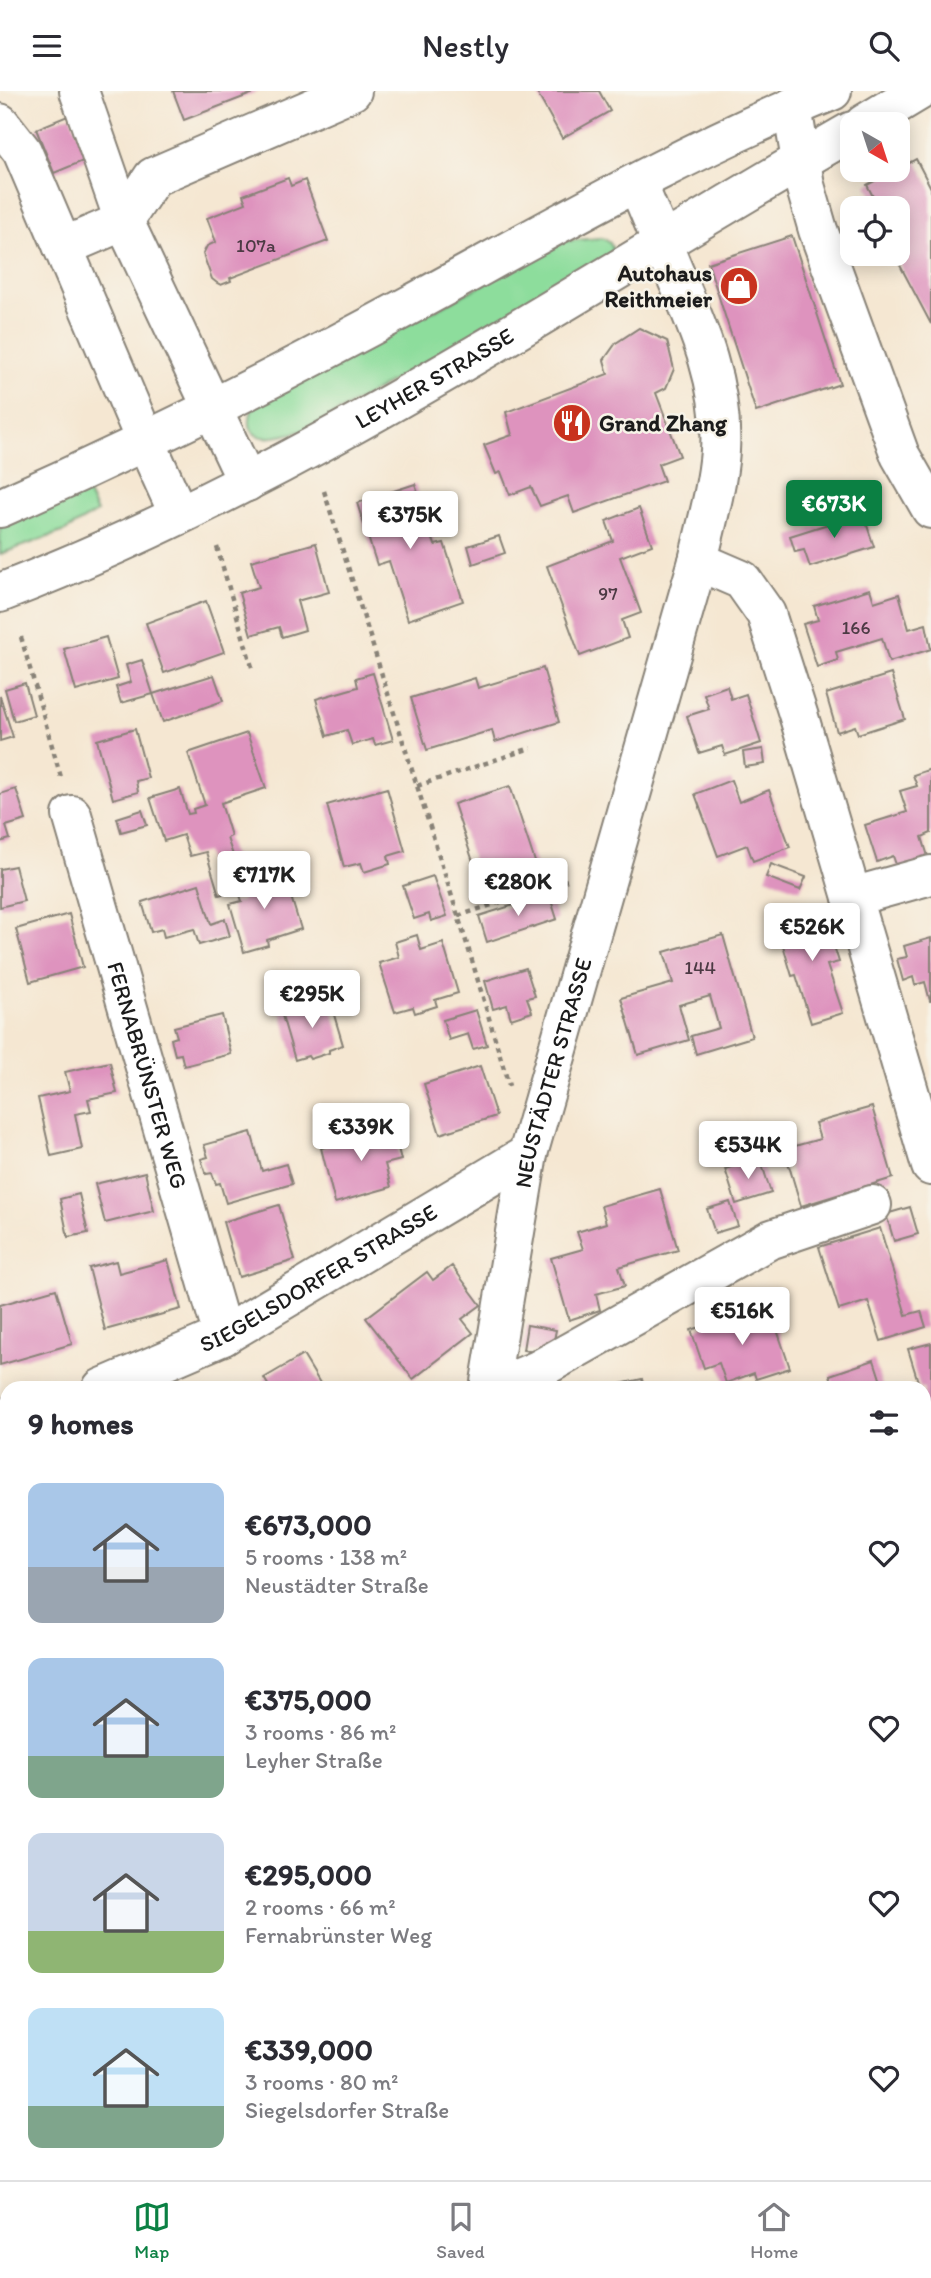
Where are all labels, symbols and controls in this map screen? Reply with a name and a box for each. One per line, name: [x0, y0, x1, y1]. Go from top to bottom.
icon: menu: [28, 27, 66, 65]
text: Nestly: [422, 27, 509, 65]
icon: search: [865, 27, 903, 65]
north arrow: [840, 112, 910, 182]
map controls: [840, 112, 910, 266]
button: locate: [840, 196, 910, 266]
house number: 107a: [236, 234, 276, 257]
place label: Autohaus Reithmeier: [605, 259, 713, 313]
shop icon: Autohaus Reithmeier: [718, 265, 760, 307]
street label: LEYHER STRASSE: [350, 321, 519, 435]
restaurant icon: Grand Zhang: [551, 402, 593, 444]
place label: Grand Zhang: [599, 409, 728, 437]
pin: €673K: [785, 481, 883, 540]
text: €673K: [802, 489, 866, 517]
pin: €375K: [361, 491, 459, 551]
text: €375K: [378, 500, 442, 528]
house number: 97: [598, 582, 618, 605]
house number: 166: [842, 616, 870, 639]
pin: €717K: [215, 851, 313, 911]
pin: €280K: [469, 859, 567, 918]
text: €717K: [233, 860, 295, 888]
text: €280K: [485, 867, 551, 895]
pin: €526K: [763, 903, 861, 963]
text: €526K: [780, 912, 844, 940]
street label: NEUSTÄDTER STRASSE: [509, 954, 598, 1190]
house number: 144: [684, 956, 716, 979]
street label: FERNABRÜNSTER WEG: [101, 958, 194, 1192]
pin: €295K: [263, 971, 361, 1030]
text: €295K: [280, 979, 344, 1007]
pin: €339K: [312, 1103, 410, 1163]
text: €339K: [329, 1112, 393, 1140]
pin: €534K: [699, 1121, 797, 1181]
text: €534K: [715, 1130, 781, 1158]
street label: SIEGELSDORFER STRASSE: [195, 1198, 442, 1358]
pin: €516K: [693, 1287, 791, 1347]
text: €516K: [711, 1296, 773, 1324]
icon: filters: [865, 1404, 903, 1442]
text: 9 homes: [28, 1405, 134, 1442]
text: €673,000: [245, 1506, 372, 1543]
icon: home: [84, 1511, 168, 1595]
icon: heart: [865, 1534, 903, 1572]
text: 5 rooms · 138 m²: [245, 1543, 407, 1571]
text: Neustädter Straße: [245, 1571, 429, 1599]
text: €375,000: [245, 1681, 372, 1718]
icon: home: [84, 1686, 168, 1770]
icon: heart: [865, 1709, 903, 1747]
text: 3 rooms · 86 m²: [245, 1718, 397, 1746]
text: Leyher Straße: [245, 1746, 383, 1774]
text: €295,000: [245, 1856, 372, 1893]
icon: home: [84, 1861, 168, 1945]
icon: heart: [865, 1884, 903, 1922]
text: 2 rooms · 66 m²: [245, 1893, 396, 1921]
text: Fernabrünster Weg: [245, 1921, 432, 1949]
text: €339,000: [245, 2031, 373, 2068]
icon: home: [84, 2036, 168, 2120]
icon: heart: [865, 2059, 903, 2097]
text: 3 rooms · 80 m²: [245, 2068, 399, 2096]
text: Siegelsdorfer Straße: [245, 2096, 449, 2124]
tab: Map: [133, 2198, 171, 2263]
tab: Saved: [436, 2198, 485, 2263]
tab: Home: [750, 2198, 798, 2263]

